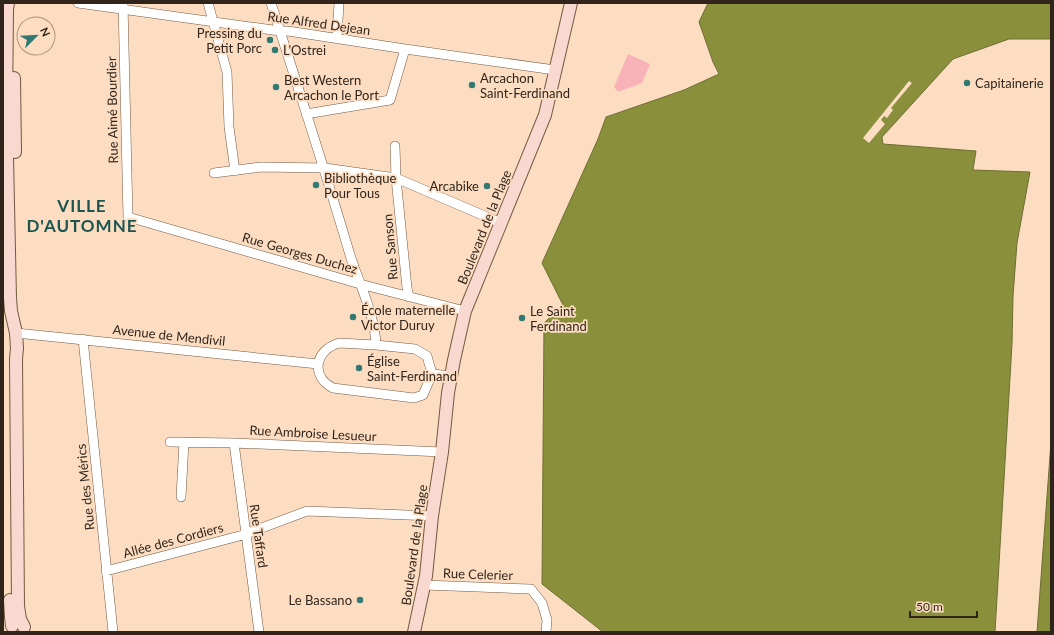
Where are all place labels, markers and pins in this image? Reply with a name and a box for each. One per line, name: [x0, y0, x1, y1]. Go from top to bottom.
place label: Pressing du Petit Porc: [197, 25, 262, 56]
marker: Pressing du Petit Porc: [265, 35, 275, 45]
place label: L'Ostrei: [283, 42, 326, 58]
marker: L'Ostrei: [270, 45, 280, 55]
place label: Arcachon Saint-Ferdinand: [480, 70, 570, 101]
place label: Best Western Arcachon le Port: [284, 72, 379, 103]
place label: Capitainerie: [975, 75, 1044, 91]
marker: Capitainerie: [962, 78, 972, 88]
marker: Arcachon Saint-Ferdinand: [467, 80, 477, 90]
marker: Best Western Arcachon le Port: [271, 82, 281, 92]
place label: Bibliothèque Pour Tous: [324, 170, 396, 201]
place label: Arcabike: [430, 178, 479, 194]
marker: Bibliothèque Pour Tous: [311, 180, 321, 190]
marker: Arcabike: [482, 181, 492, 191]
place label: École maternelle Victor Duruy: [361, 302, 455, 333]
place label: Le Saint Ferdinand: [530, 303, 587, 334]
marker: École maternelle Victor Duruy: [348, 312, 358, 322]
marker: Le Saint Ferdinand: [517, 313, 527, 323]
place label: Église Saint-Ferdinand: [367, 353, 457, 384]
marker: Église Saint-Ferdinand: [354, 363, 364, 373]
place label: Le Bassano: [289, 592, 352, 608]
marker: Le Bassano: [355, 595, 365, 605]

